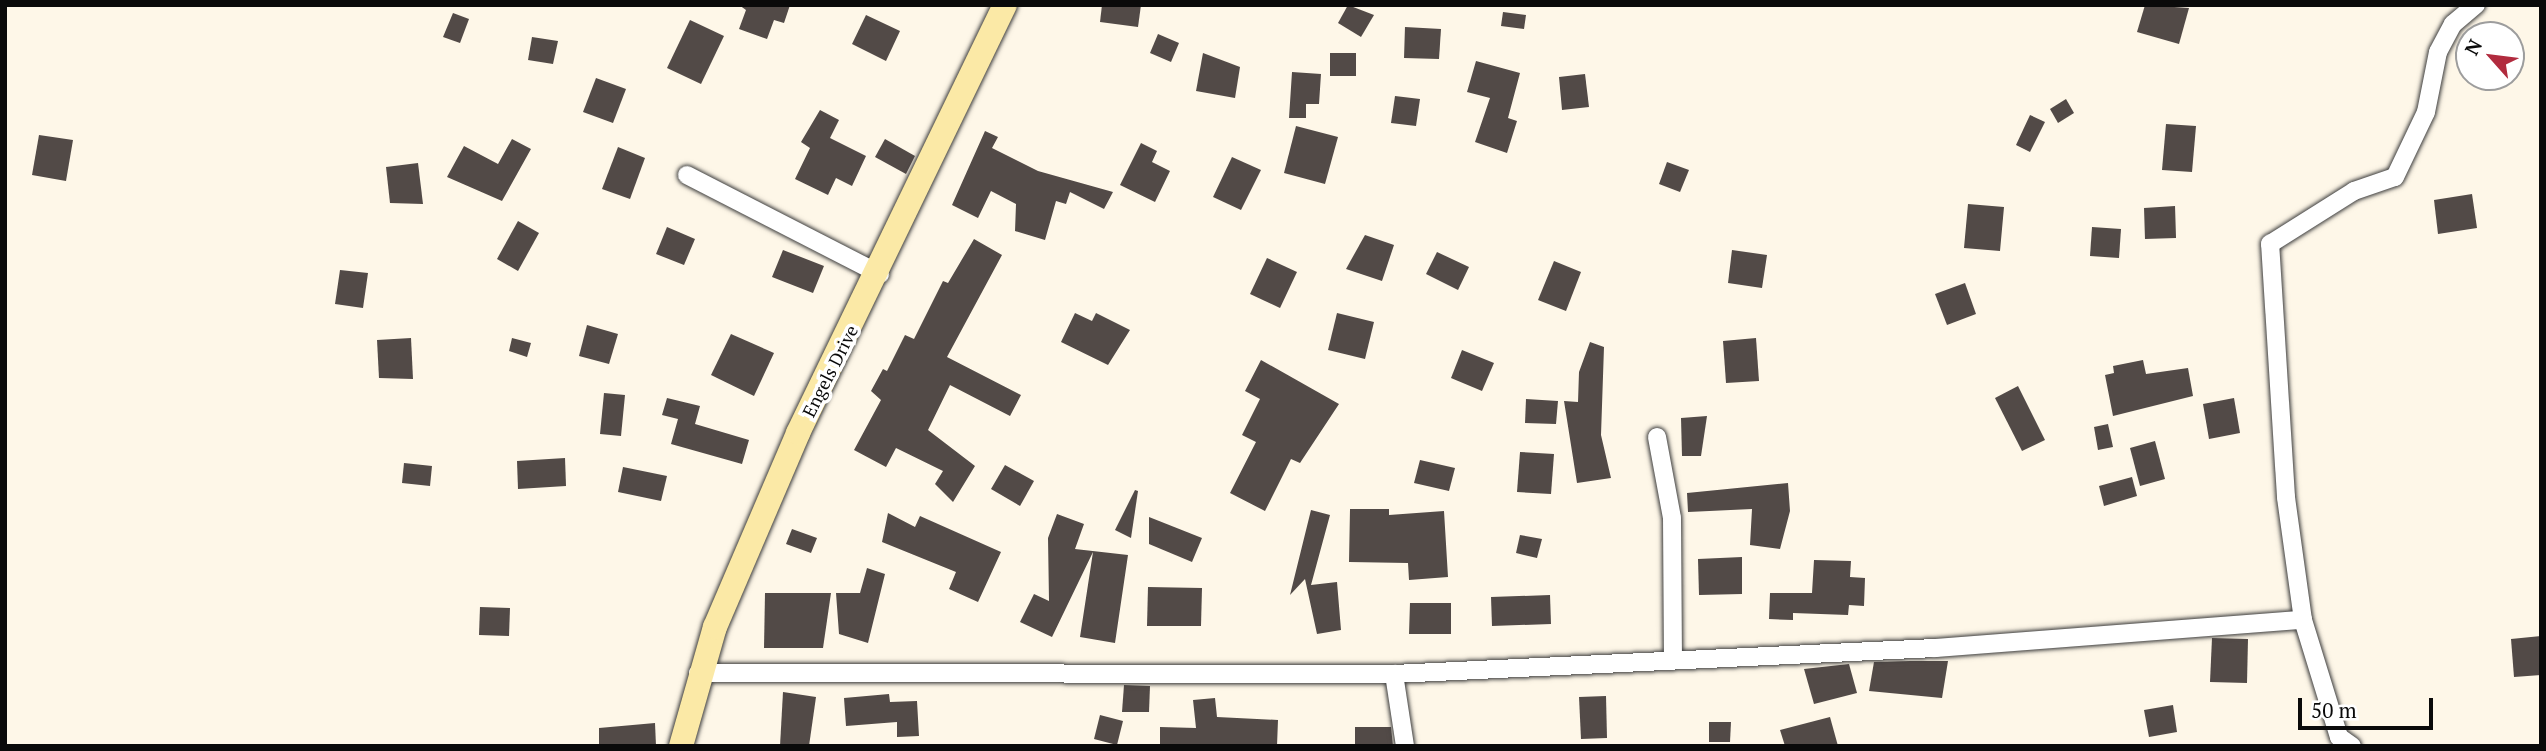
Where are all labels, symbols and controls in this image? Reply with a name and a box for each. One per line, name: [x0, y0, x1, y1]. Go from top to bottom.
north arrow: [2455, 21, 2525, 91]
text: N: [2458, 35, 2487, 59]
street label: Engels Drive: [798, 321, 862, 421]
scale bar: [2301, 684, 2436, 728]
text: 50 m: [2311, 696, 2357, 724]

